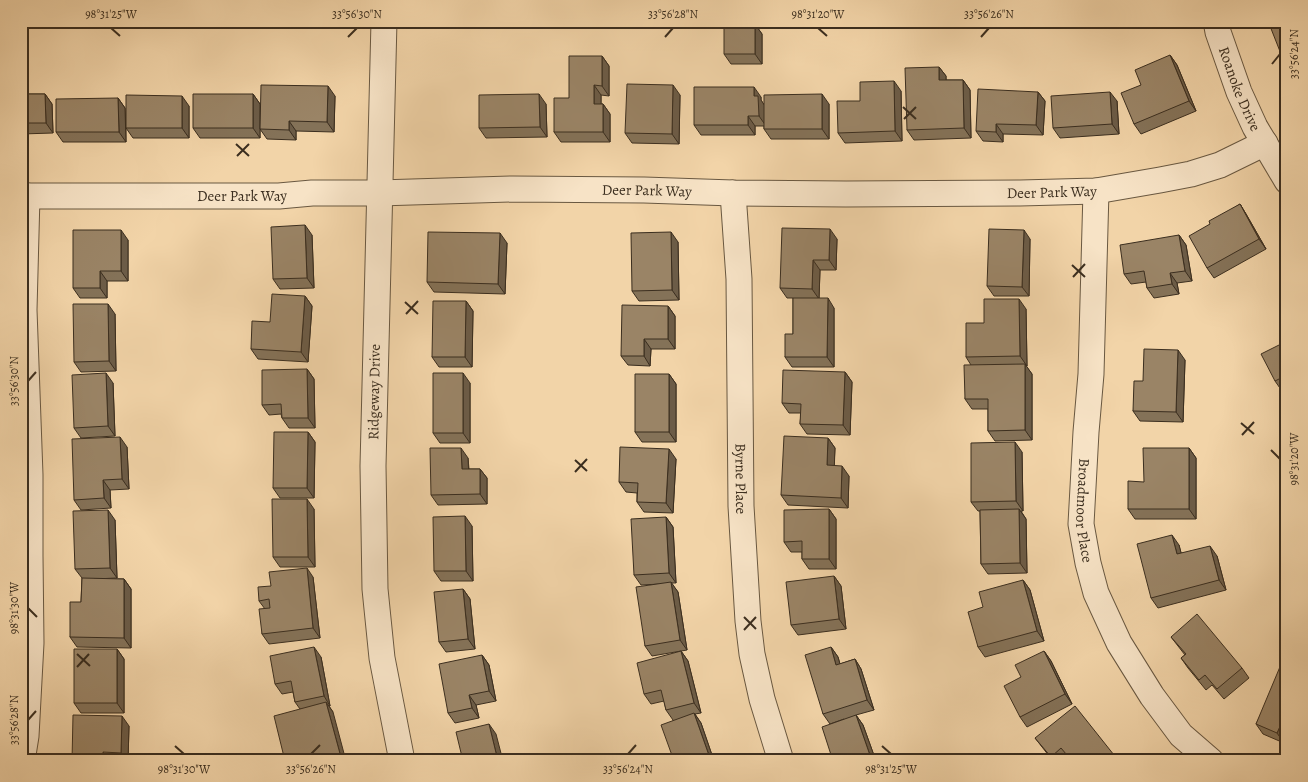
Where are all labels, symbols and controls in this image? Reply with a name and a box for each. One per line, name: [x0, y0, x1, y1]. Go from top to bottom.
text: 98°31'25"W: [85, 6, 138, 22]
text: 33°56'30"N: [332, 6, 382, 22]
text: 33°56'28"N: [648, 6, 698, 22]
text: 98°31'20"W: [792, 6, 845, 22]
text: 33°56'26"N: [964, 6, 1014, 22]
text: 33°56'24"N: [1286, 29, 1302, 79]
street label: Roanoke Drive: [1214, 44, 1266, 135]
street label: Deer Park Way: [602, 180, 692, 202]
street label: Deer Park Way: [1007, 181, 1097, 203]
street label: Deer Park Way: [197, 185, 288, 206]
street label: Ridgeway Drive: [363, 344, 385, 440]
text: 33°56'30"N: [6, 356, 22, 406]
text: 98°31'20"W: [1286, 432, 1302, 485]
street label: Byrne Place: [730, 443, 752, 515]
street label: Broadmoor Place: [1071, 458, 1098, 564]
text: 98°31'30"W: [6, 581, 22, 634]
text: 33°56'28"N: [6, 695, 22, 745]
text: 98°31'30"W: [158, 761, 211, 777]
text: 33°56'26"N: [286, 761, 336, 777]
text: 33°56'24"N: [603, 761, 653, 777]
text: 98°31'25"W: [865, 761, 918, 777]

